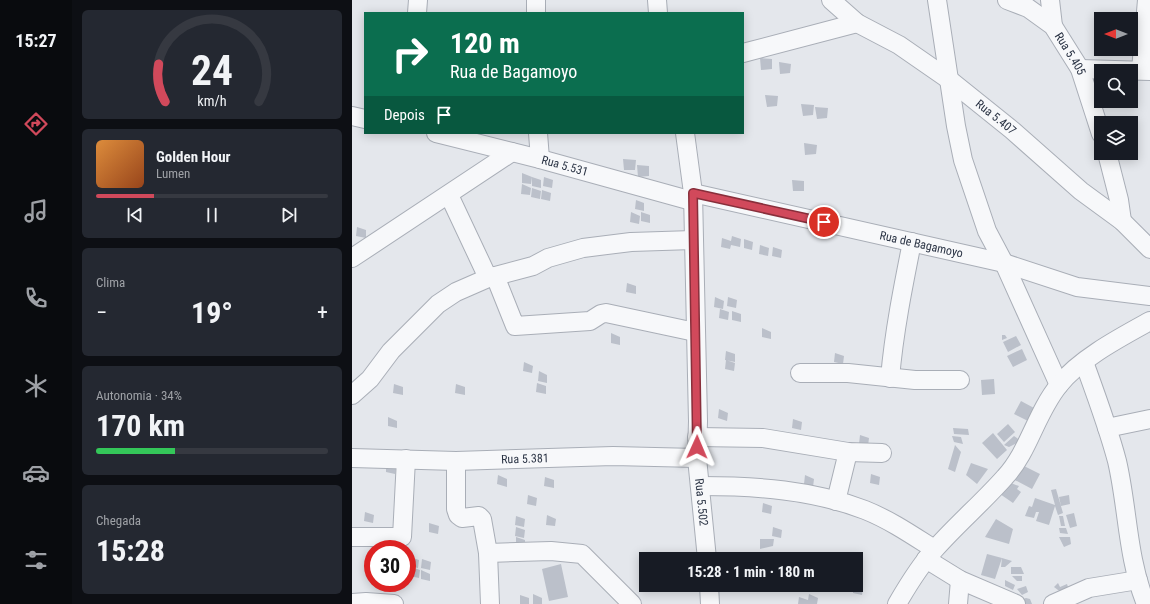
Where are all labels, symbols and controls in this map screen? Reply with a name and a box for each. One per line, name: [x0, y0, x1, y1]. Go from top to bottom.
north arrow: [1094, 12, 1138, 56]
map controls: [1094, 12, 1138, 160]
text: 120 m: [450, 27, 520, 60]
icon: right: [384, 28, 436, 80]
text: 15:27: [15, 30, 57, 51]
street label: Rua 5.405: [1052, 30, 1088, 77]
text: 24: [191, 46, 233, 95]
text: Rua de Bagamoyo: [450, 61, 577, 82]
button: search: [1094, 64, 1138, 108]
text: km/h: [197, 93, 227, 109]
street label: Rua 5.407: [973, 97, 1019, 137]
icon: arrive: [433, 104, 455, 126]
text: Depois: [384, 106, 425, 124]
icon: directions: [22, 110, 50, 138]
button: layers: [1094, 116, 1138, 160]
text: Golden Hour: [156, 148, 231, 166]
street label: Rua 5.531: [540, 153, 590, 179]
text: Lumen: [156, 166, 190, 181]
icon: music: [22, 197, 50, 225]
icon: previous: [124, 204, 146, 226]
icon: pause: [201, 204, 223, 226]
icon: next: [278, 204, 300, 226]
pin: [807, 205, 841, 239]
icon: arrive: [813, 211, 835, 233]
street label: Rua de Bagamoyo: [878, 228, 964, 261]
text: Clima: [96, 275, 125, 290]
icon: phone: [22, 284, 50, 312]
text: 19°: [191, 295, 233, 330]
text: −: [96, 300, 107, 325]
text: +: [317, 300, 328, 325]
icon: climate: [22, 372, 50, 400]
text: Autonomia · 34%: [96, 388, 182, 403]
text: 170 km: [96, 408, 185, 443]
position arrow: [676, 426, 718, 468]
street label: Rua 5.381: [501, 451, 549, 467]
icon: car: [22, 459, 50, 487]
street label: Rua 5.502: [692, 478, 711, 527]
text: Chegada: [96, 513, 141, 528]
text: 15:28: [96, 533, 165, 568]
speed limit sign: 30: [364, 540, 416, 592]
icon: filters: [22, 546, 50, 574]
text: 15:28 · 1 min · 180 m: [687, 563, 815, 581]

